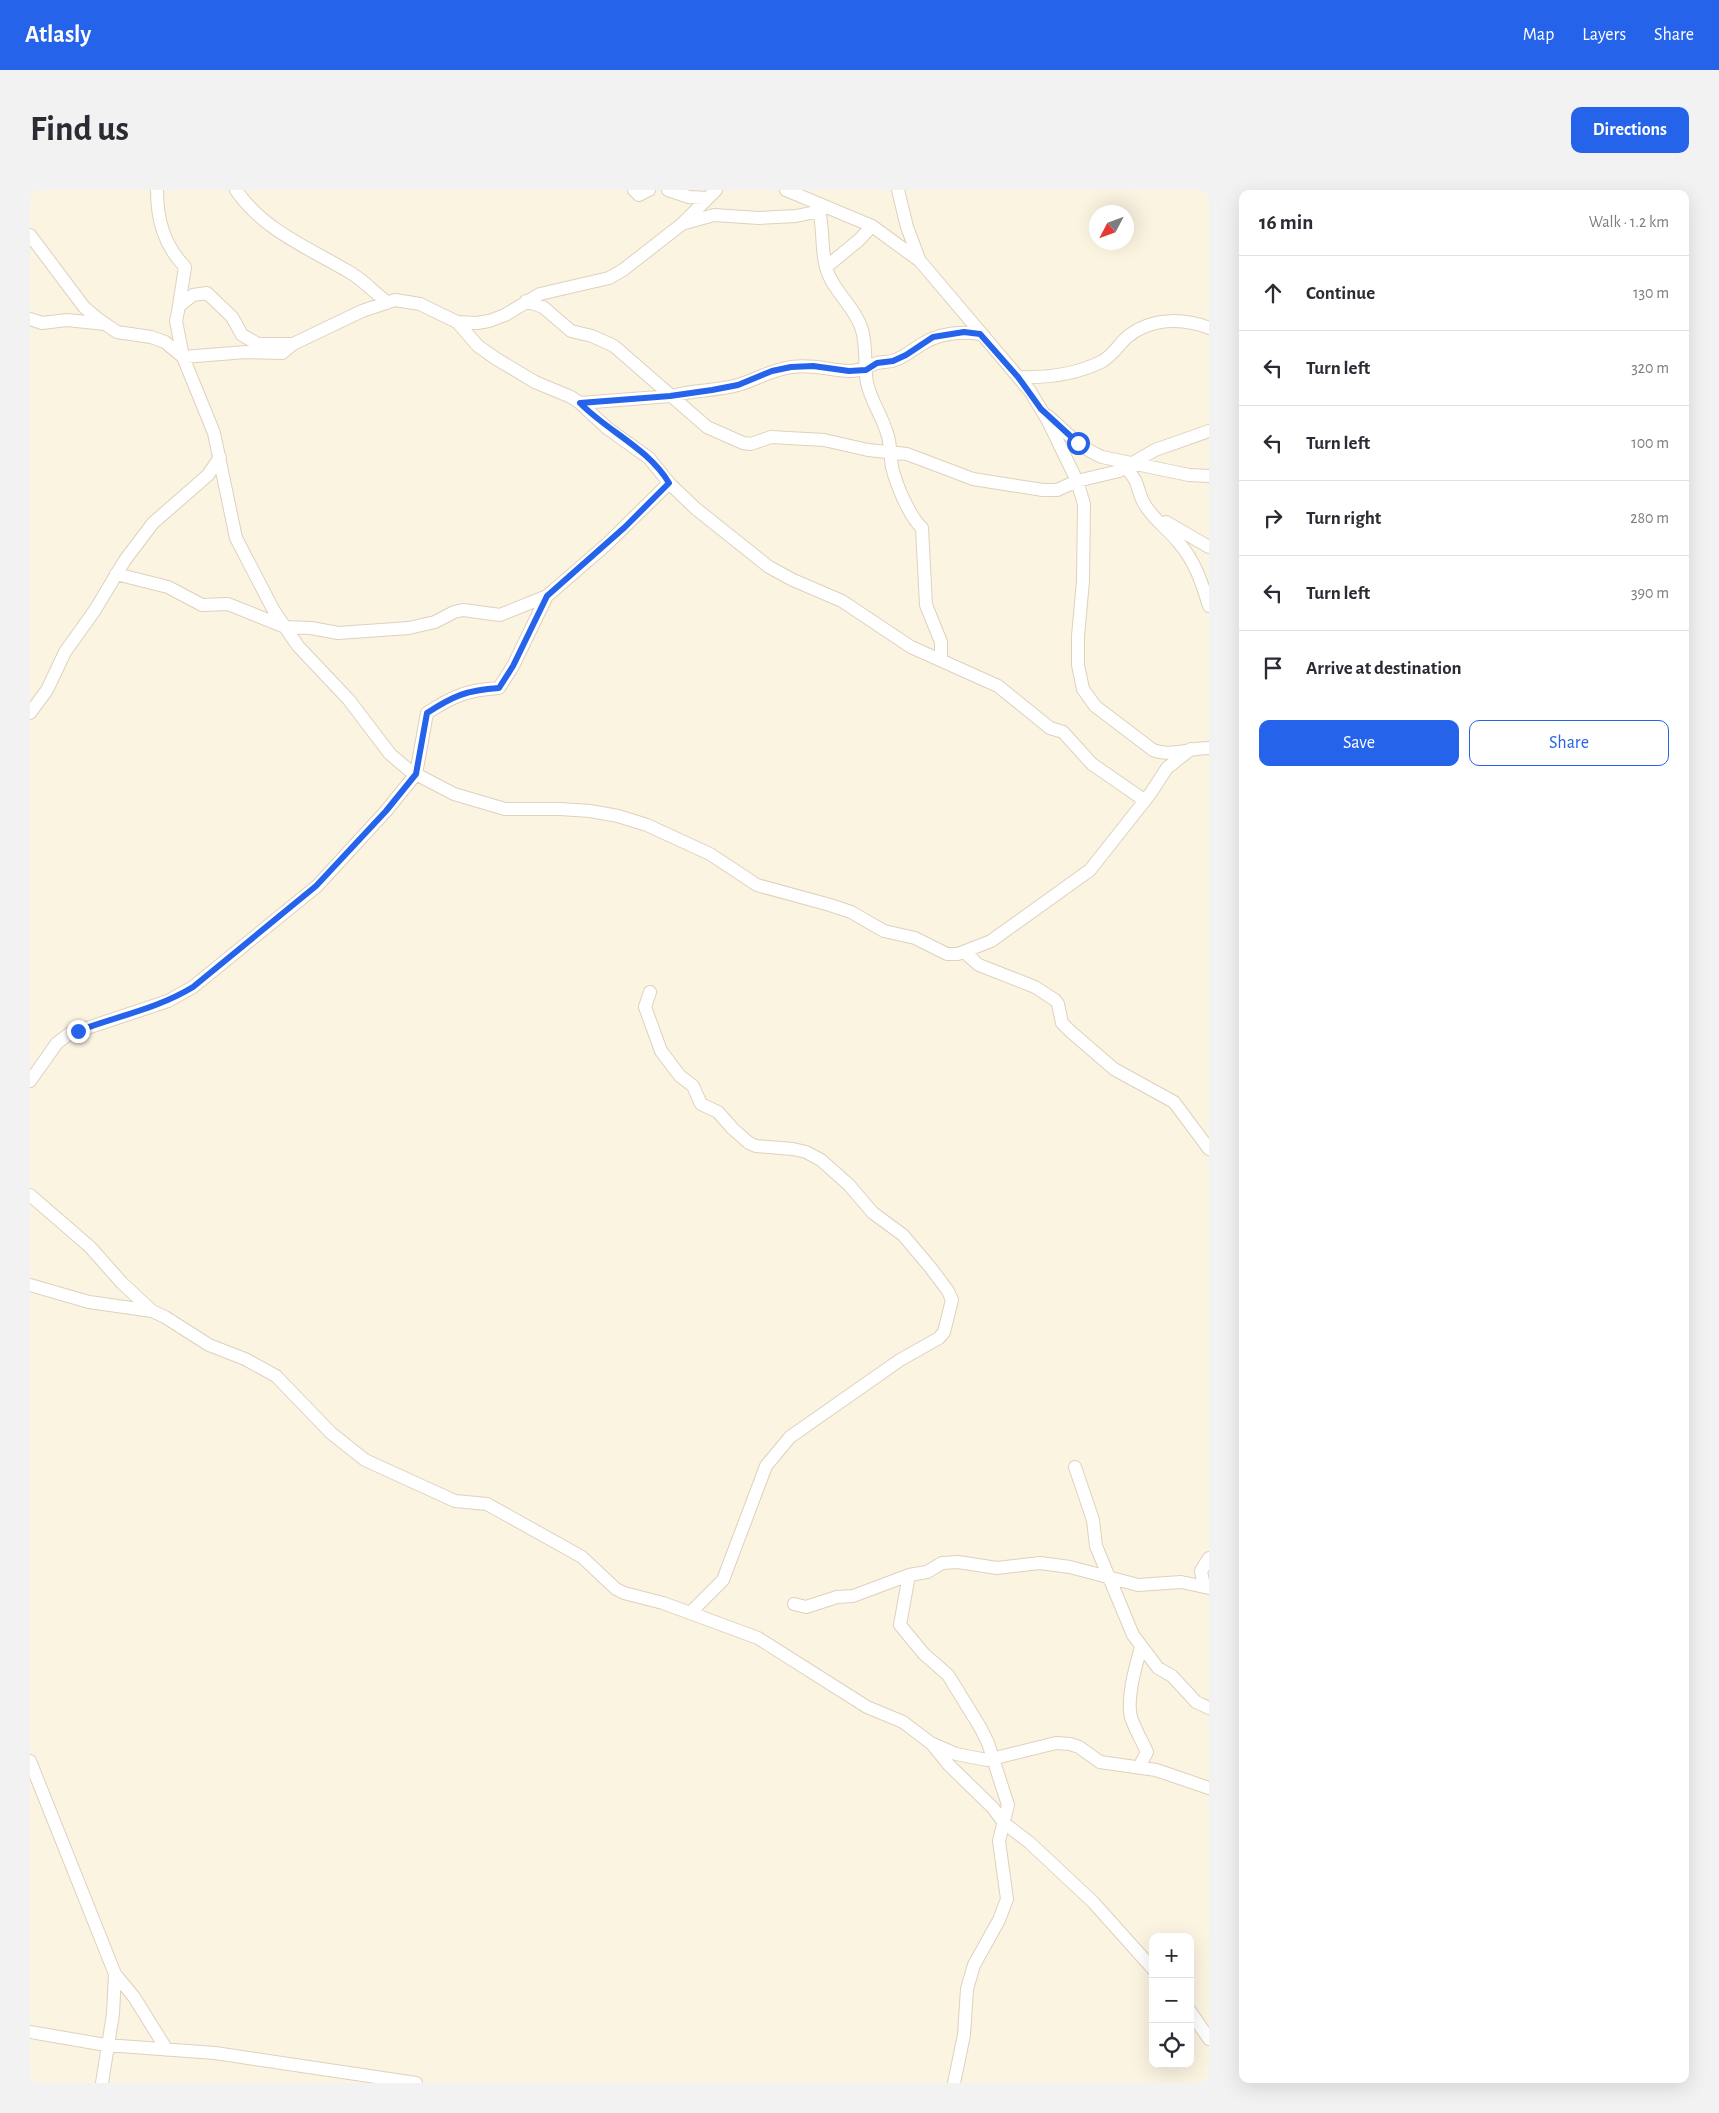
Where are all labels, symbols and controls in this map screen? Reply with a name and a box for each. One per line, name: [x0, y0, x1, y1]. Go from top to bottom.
text: Atlasly: [25, 23, 91, 47]
text: Map: [1523, 26, 1554, 44]
text: Layers: [1582, 26, 1626, 44]
text: Share: [1654, 26, 1694, 44]
button: Directions: [1571, 107, 1689, 153]
text: Find us: [30, 112, 129, 147]
north arrow: [1089, 205, 1134, 250]
text: 16 min: [1259, 212, 1313, 233]
text: Walk · 1.2 km: [1589, 214, 1669, 230]
icon: ahead: [1259, 279, 1287, 307]
text: Continue: [1306, 284, 1375, 303]
text: 130 m: [1633, 285, 1669, 301]
icon: left: [1259, 354, 1287, 382]
text: Turn left: [1306, 359, 1370, 378]
text: 320 m: [1631, 360, 1669, 376]
icon: left: [1259, 429, 1287, 457]
route start: [1067, 432, 1090, 455]
text: Turn left: [1306, 434, 1370, 453]
text: 100 m: [1631, 435, 1669, 451]
icon: right: [1259, 504, 1287, 532]
text: Turn right: [1306, 509, 1381, 528]
text: 280 m: [1630, 510, 1669, 526]
icon: left: [1259, 579, 1287, 607]
text: Turn left: [1306, 584, 1370, 603]
text: 390 m: [1631, 585, 1669, 601]
icon: arrive: [1259, 654, 1287, 682]
text: Arrive at destination: [1306, 659, 1462, 678]
button: Save: [1259, 720, 1459, 766]
button: Share: [1469, 720, 1669, 766]
route end: [67, 1020, 90, 1043]
map controls: [1149, 1933, 1194, 2068]
button: +: [1149, 1933, 1194, 1978]
button: −: [1149, 1978, 1194, 2023]
button: locate: [1149, 2023, 1194, 2068]

